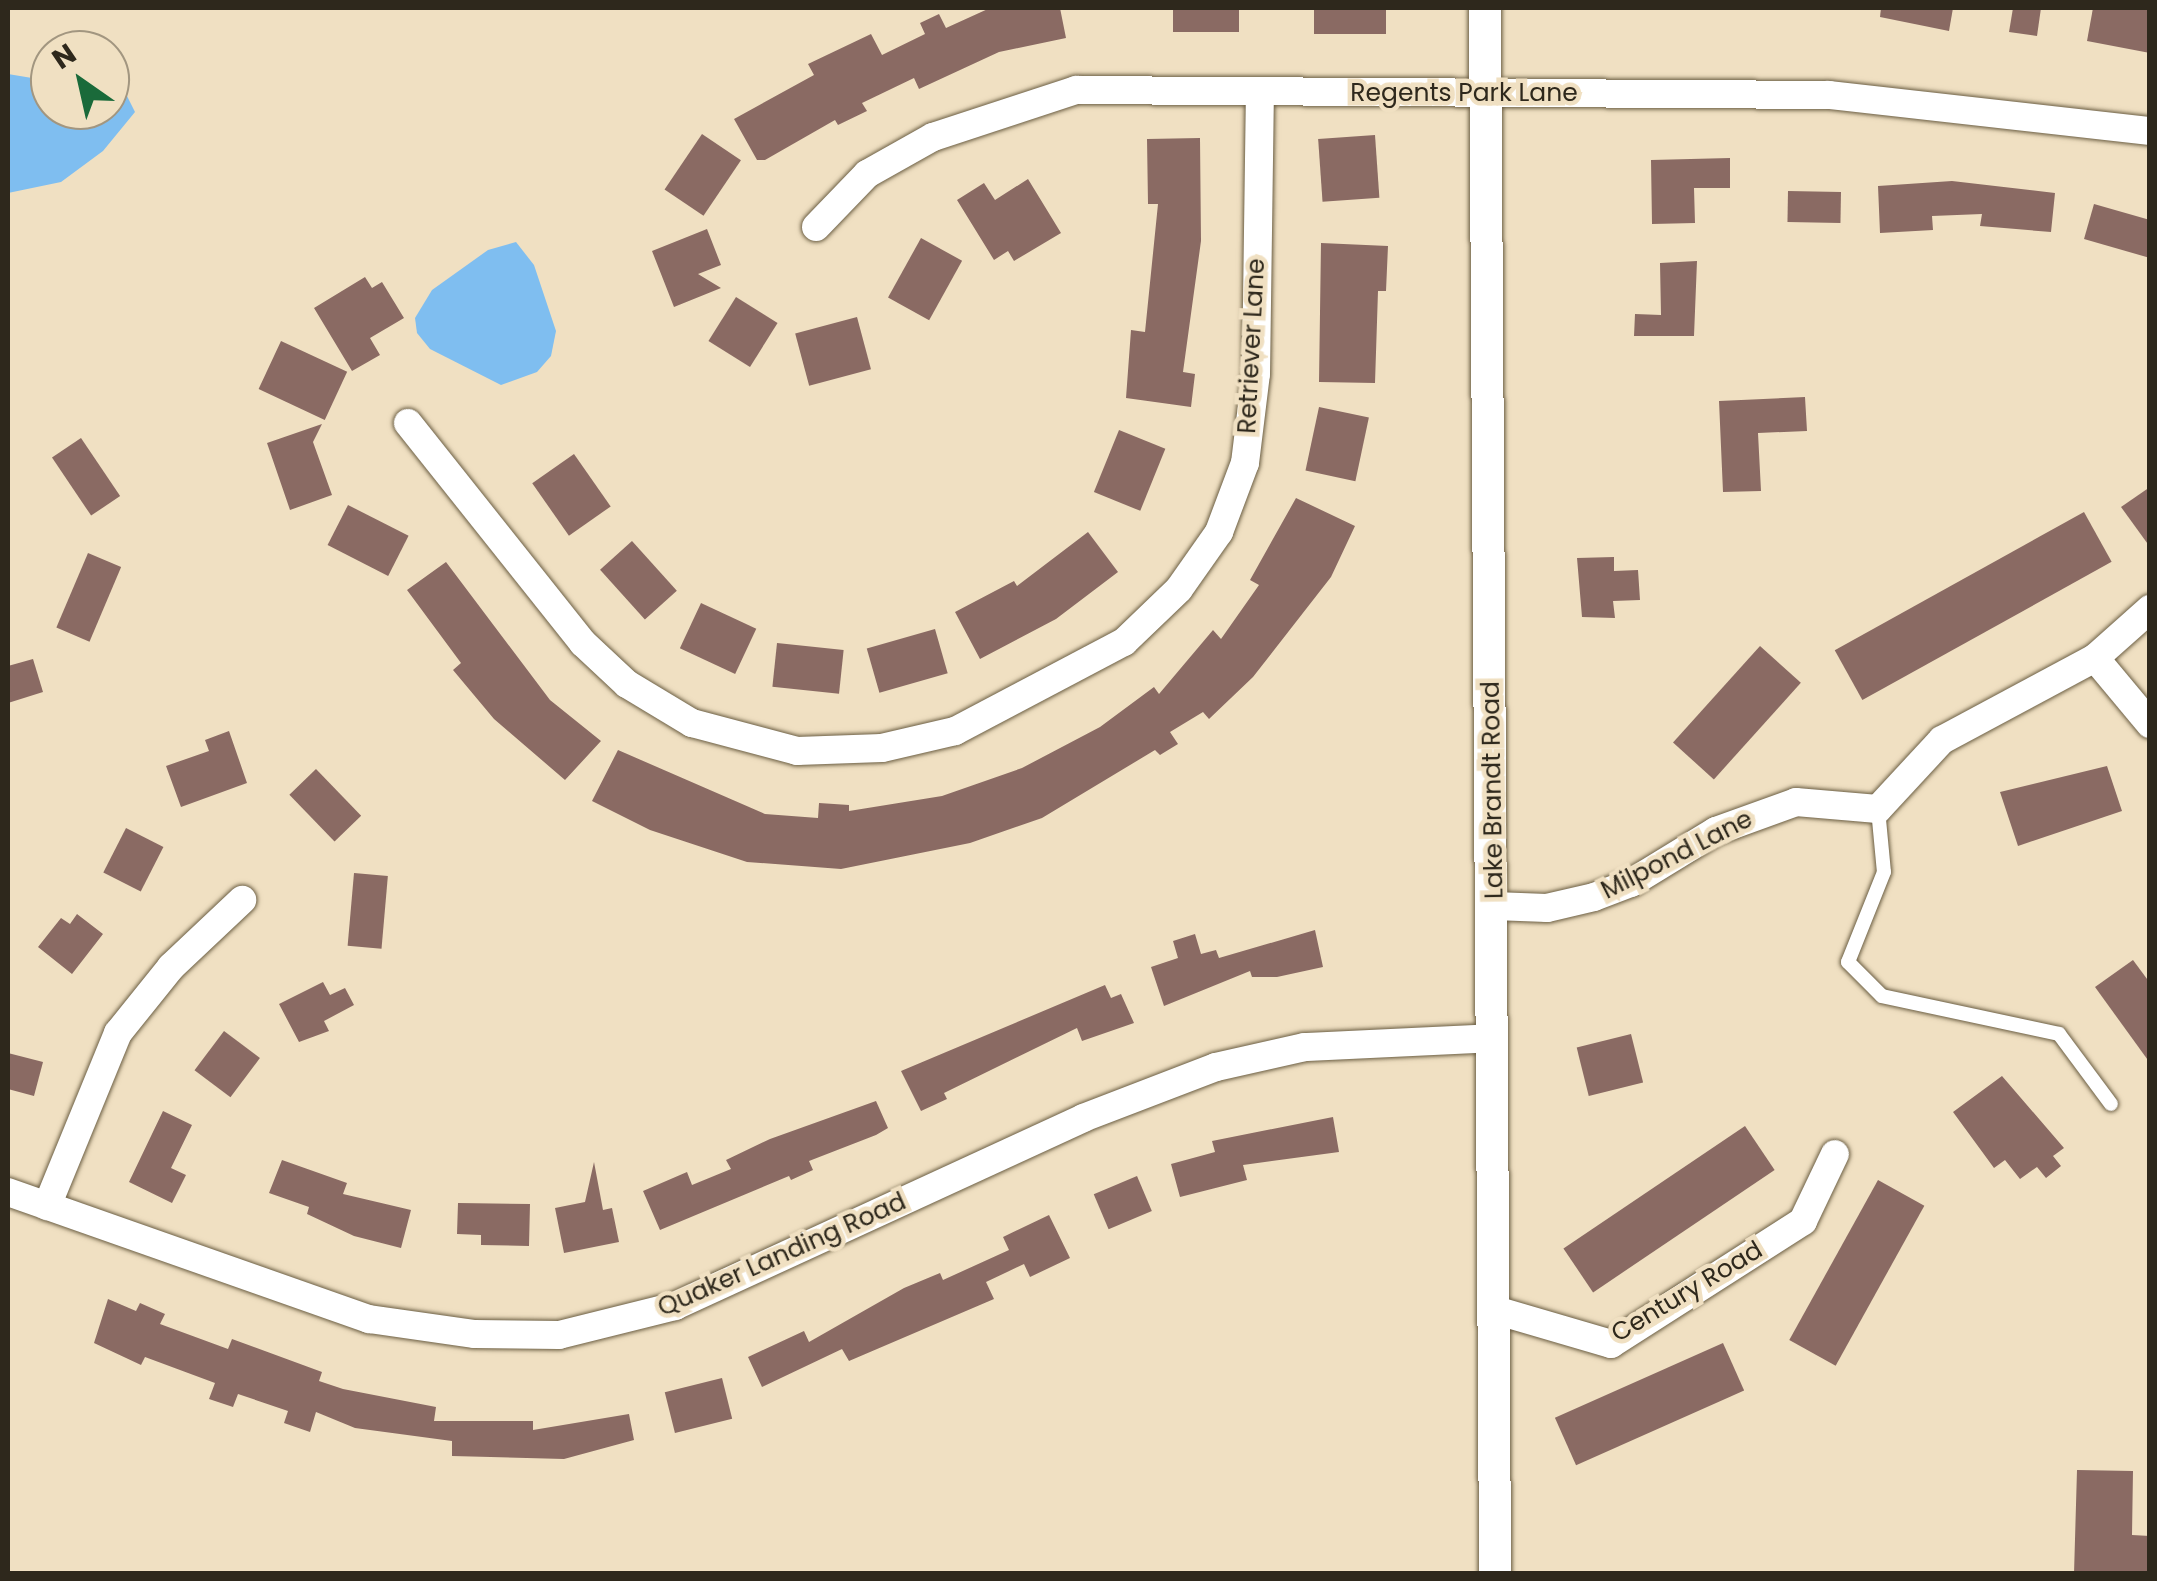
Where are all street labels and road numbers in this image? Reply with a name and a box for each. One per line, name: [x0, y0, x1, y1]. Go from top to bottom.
street label: Regents Park Lane: [1350, 78, 1578, 108]
street label: Retriever Lane: [1232, 258, 1272, 434]
street label: Lake Brandt Road: [1476, 681, 1510, 899]
street label: Milpond Lane: [1596, 804, 1758, 906]
street label: Quaker Landing Road: [653, 1187, 911, 1323]
street label: Century Road: [1606, 1235, 1768, 1349]

